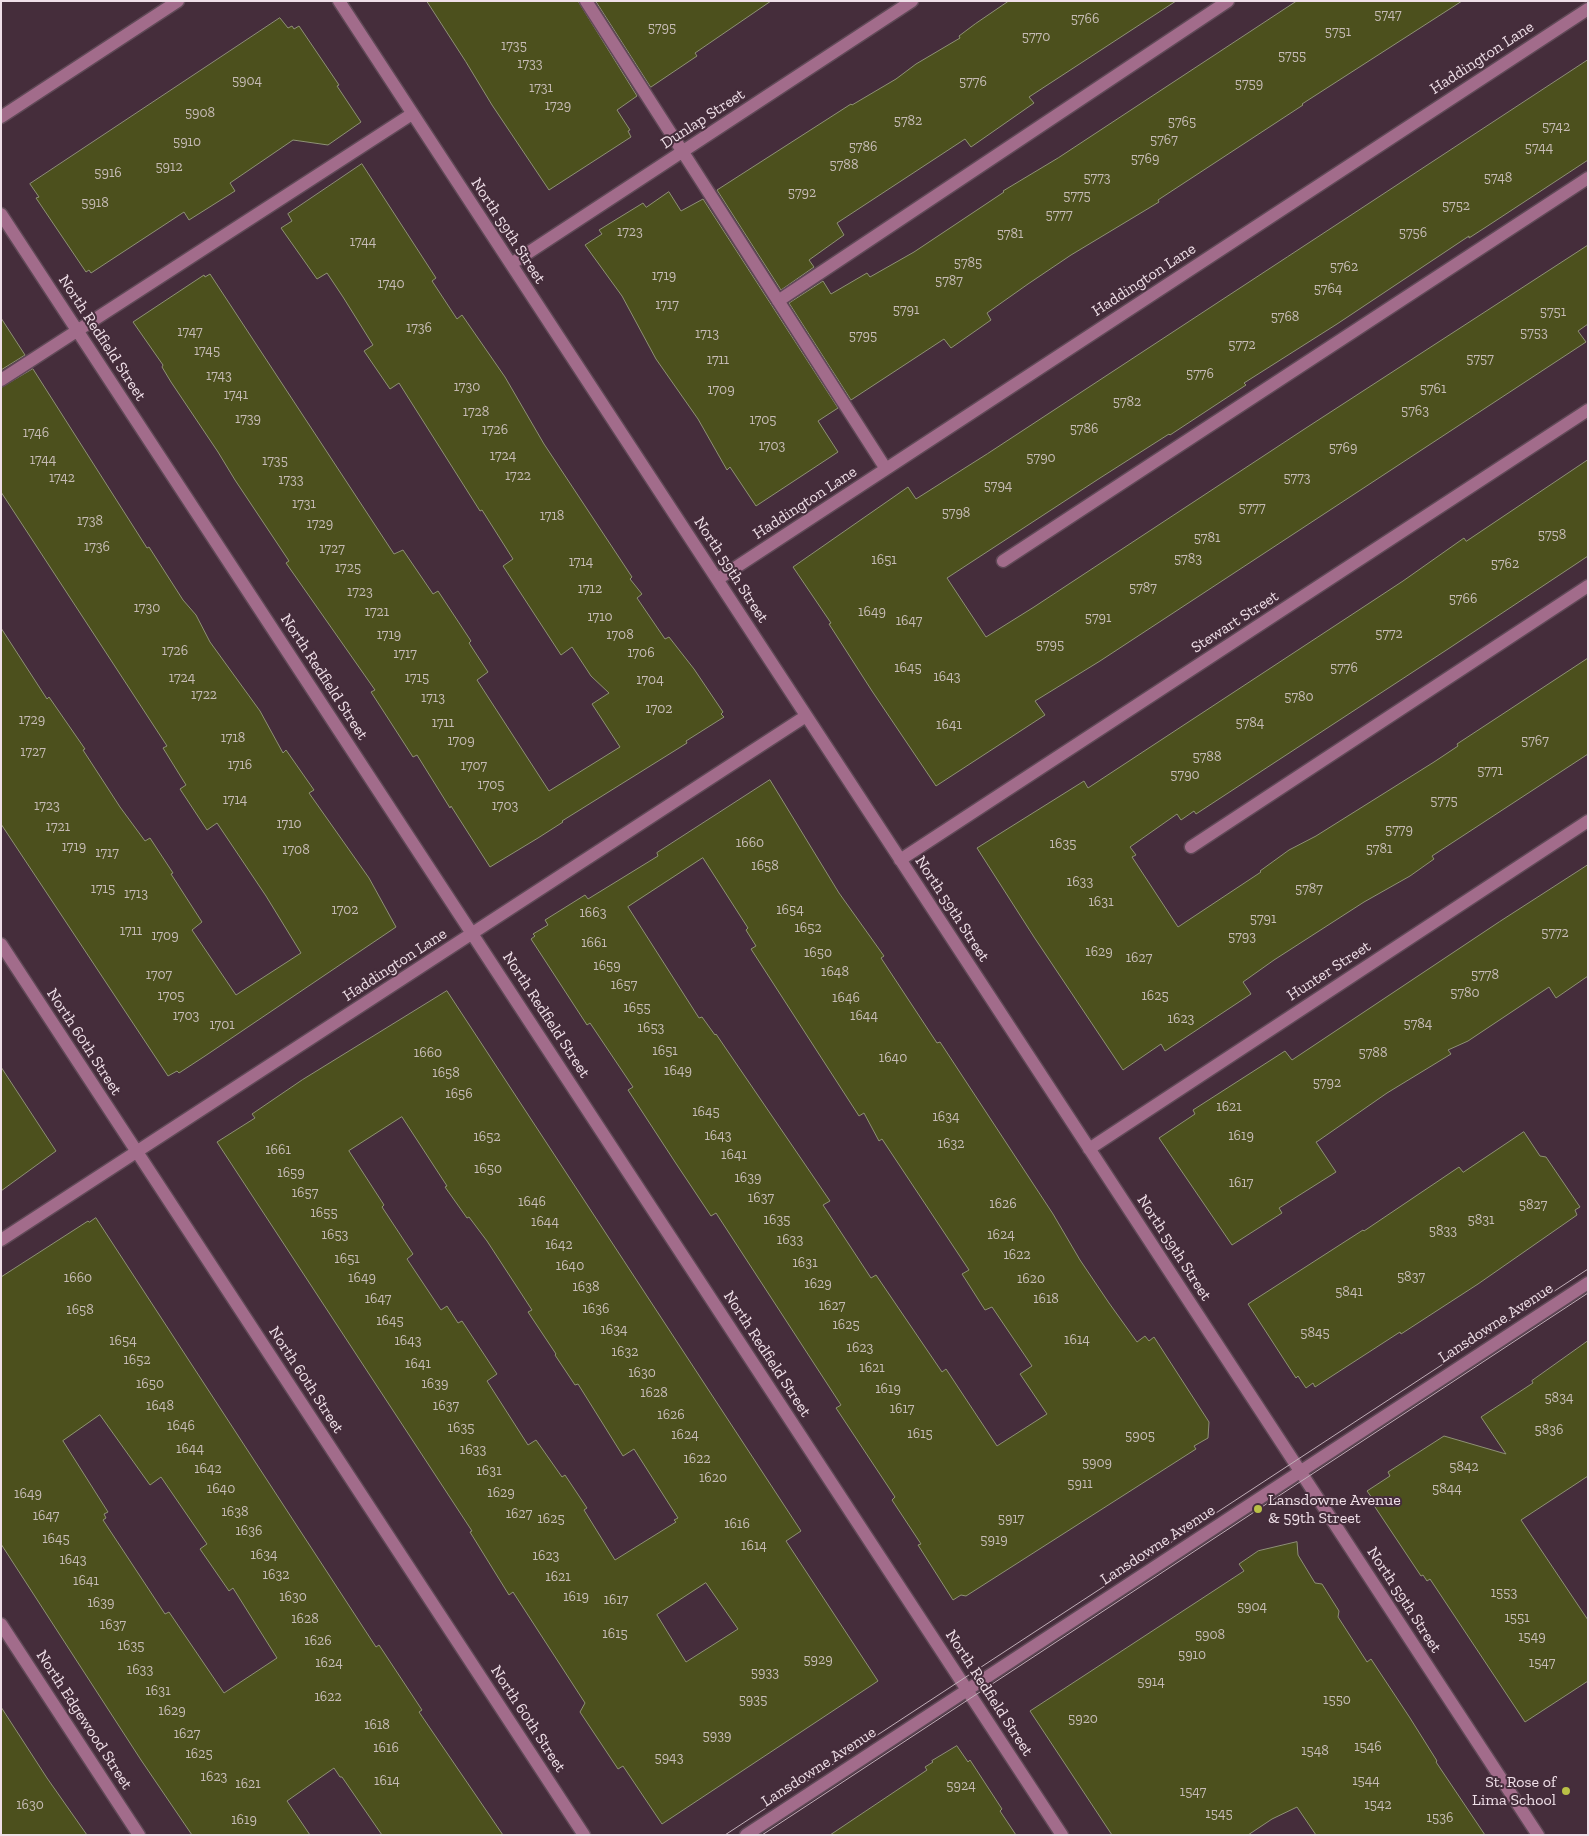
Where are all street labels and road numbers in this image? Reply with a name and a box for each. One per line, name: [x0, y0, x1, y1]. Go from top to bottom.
street label: Haddington Lane: [1427, 17, 1537, 99]
street label: Dunlap Street: [658, 85, 748, 153]
street label: North 59th Street: [467, 174, 549, 288]
street label: Haddington Lane: [1089, 239, 1199, 321]
street label: North Redfield Street: [54, 271, 150, 405]
street label: Haddington Lane: [750, 462, 860, 544]
street label: North 59th Street: [690, 513, 772, 627]
street label: Stewart Street: [1188, 587, 1282, 657]
street label: North Redfield Street: [276, 610, 372, 744]
street label: North 59th Street: [911, 852, 993, 966]
street label: Haddington Lane: [340, 924, 450, 1006]
street label: Hunter Street: [1284, 937, 1374, 1005]
street label: North Redfield Street: [498, 948, 594, 1082]
street label: North 60th Street: [42, 985, 126, 1099]
street label: North 59th Street: [1133, 1191, 1215, 1305]
street label: Lansdowne Avenue: [1435, 1279, 1557, 1367]
street label: North Redfield Street: [719, 1287, 815, 1421]
street label: North 60th Street: [264, 1323, 348, 1437]
street label: Lansdowne Avenue: [1097, 1501, 1219, 1589]
street label: North 59th Street: [1363, 1543, 1445, 1657]
street label: North Redfield Street: [941, 1626, 1037, 1760]
street label: North Edgewood Street: [32, 1647, 136, 1793]
street label: North 60th Street: [486, 1662, 570, 1776]
street label: Lansdowne Avenue: [758, 1723, 880, 1811]

